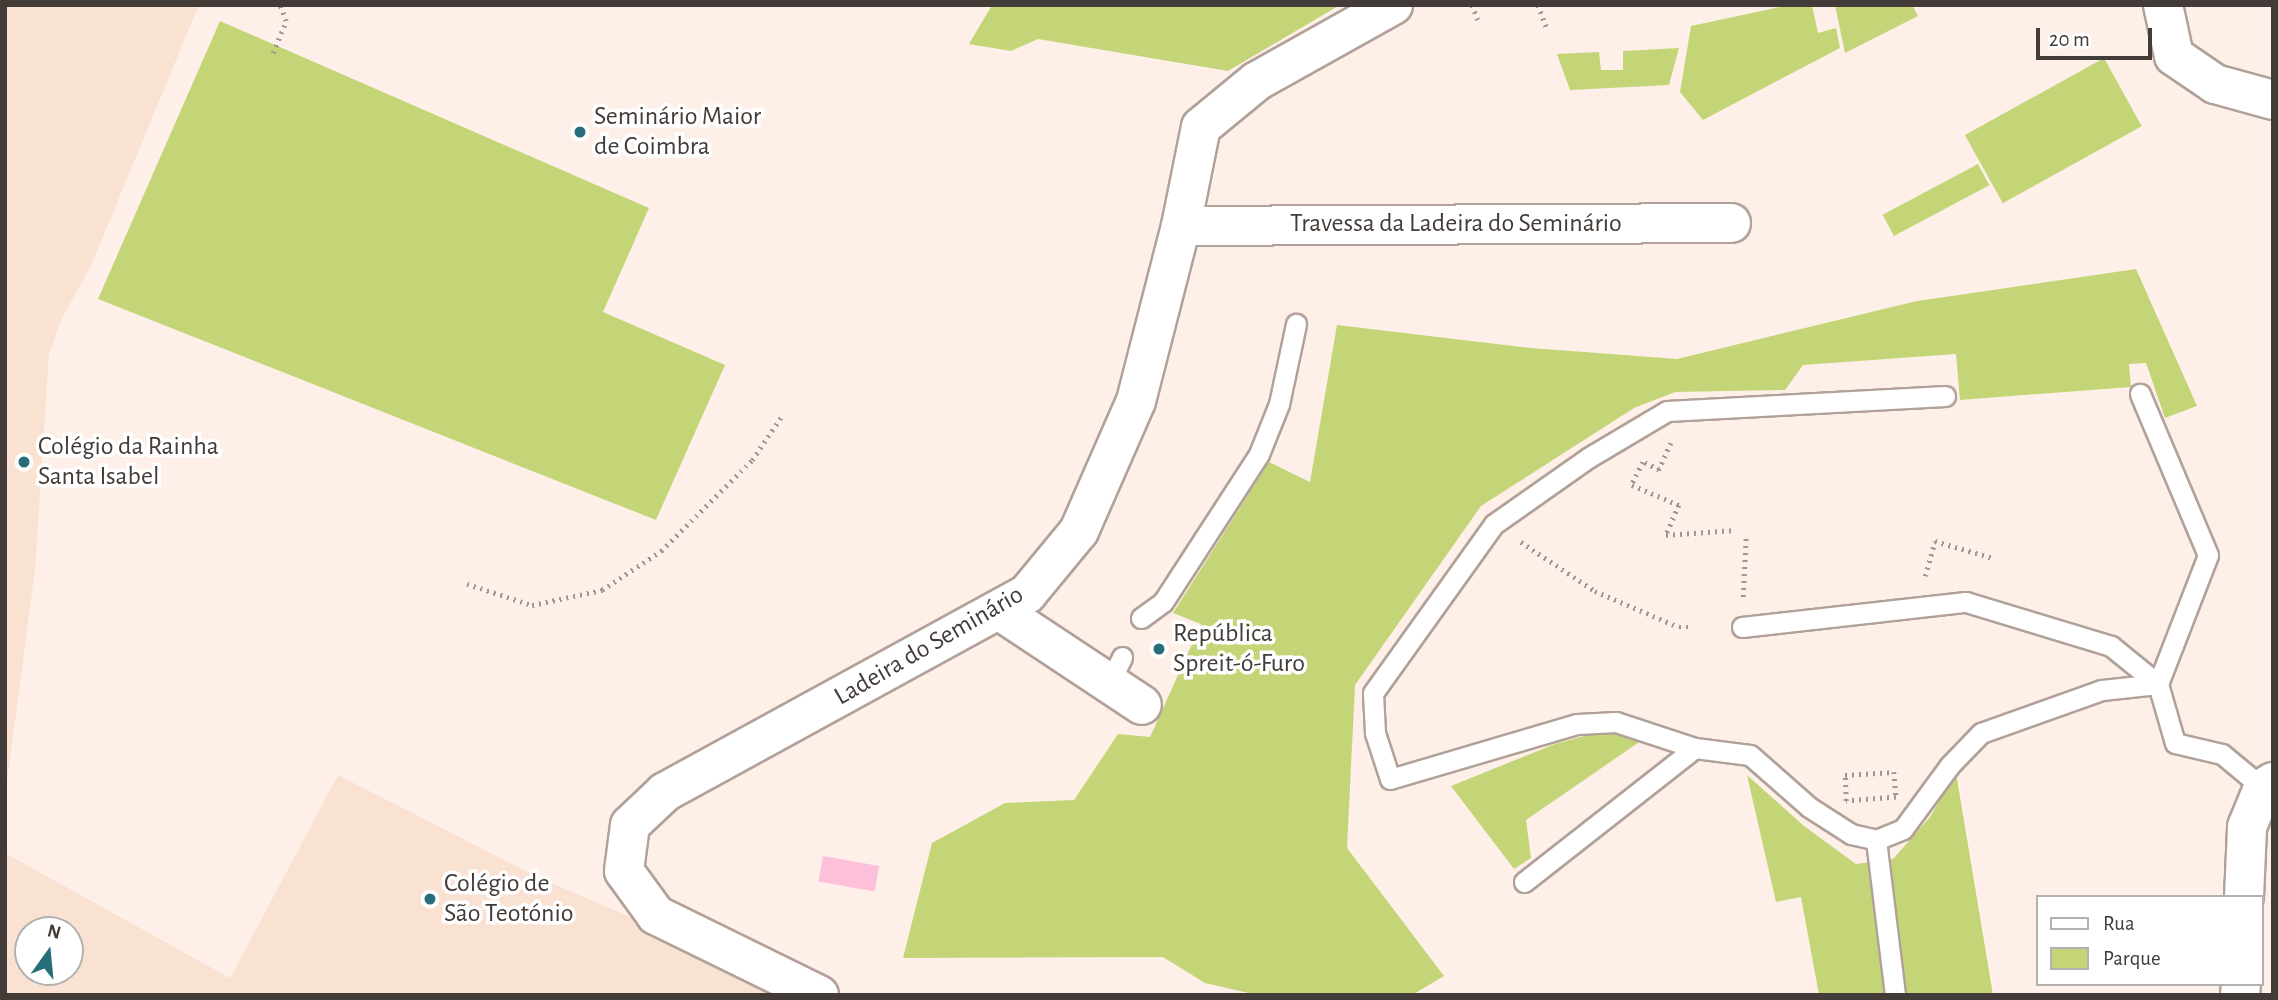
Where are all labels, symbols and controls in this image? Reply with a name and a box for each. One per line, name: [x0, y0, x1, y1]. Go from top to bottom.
scale bar: [2040, 14, 2156, 58]
text: 20 m: [2049, 29, 2090, 50]
place label: Seminário Maior de Coimbra: [594, 101, 761, 162]
marker: Seminário Maior de Coimbra: [572, 124, 588, 140]
street label: Travessa da Ladeira do Seminário: [1290, 208, 1622, 240]
place label: Colégio da Rainha Santa Isabel: [38, 431, 219, 492]
marker: Colégio da Rainha Santa Isabel: [16, 454, 32, 470]
street label: Ladeira do Seminário: [829, 579, 1029, 713]
place label: República Spreit-ó-Furo: [1173, 618, 1305, 680]
marker: República Spreit-ó-Furo: [1151, 641, 1167, 657]
place label: Colégio de São Teotónio: [444, 868, 573, 930]
marker: Colégio de São Teotónio: [422, 891, 438, 907]
legend: [2036, 895, 2264, 986]
text: Rua: [2103, 913, 2135, 934]
north arrow: [14, 916, 84, 986]
text: N: [45, 921, 63, 943]
text: Parque: [2103, 948, 2161, 969]

